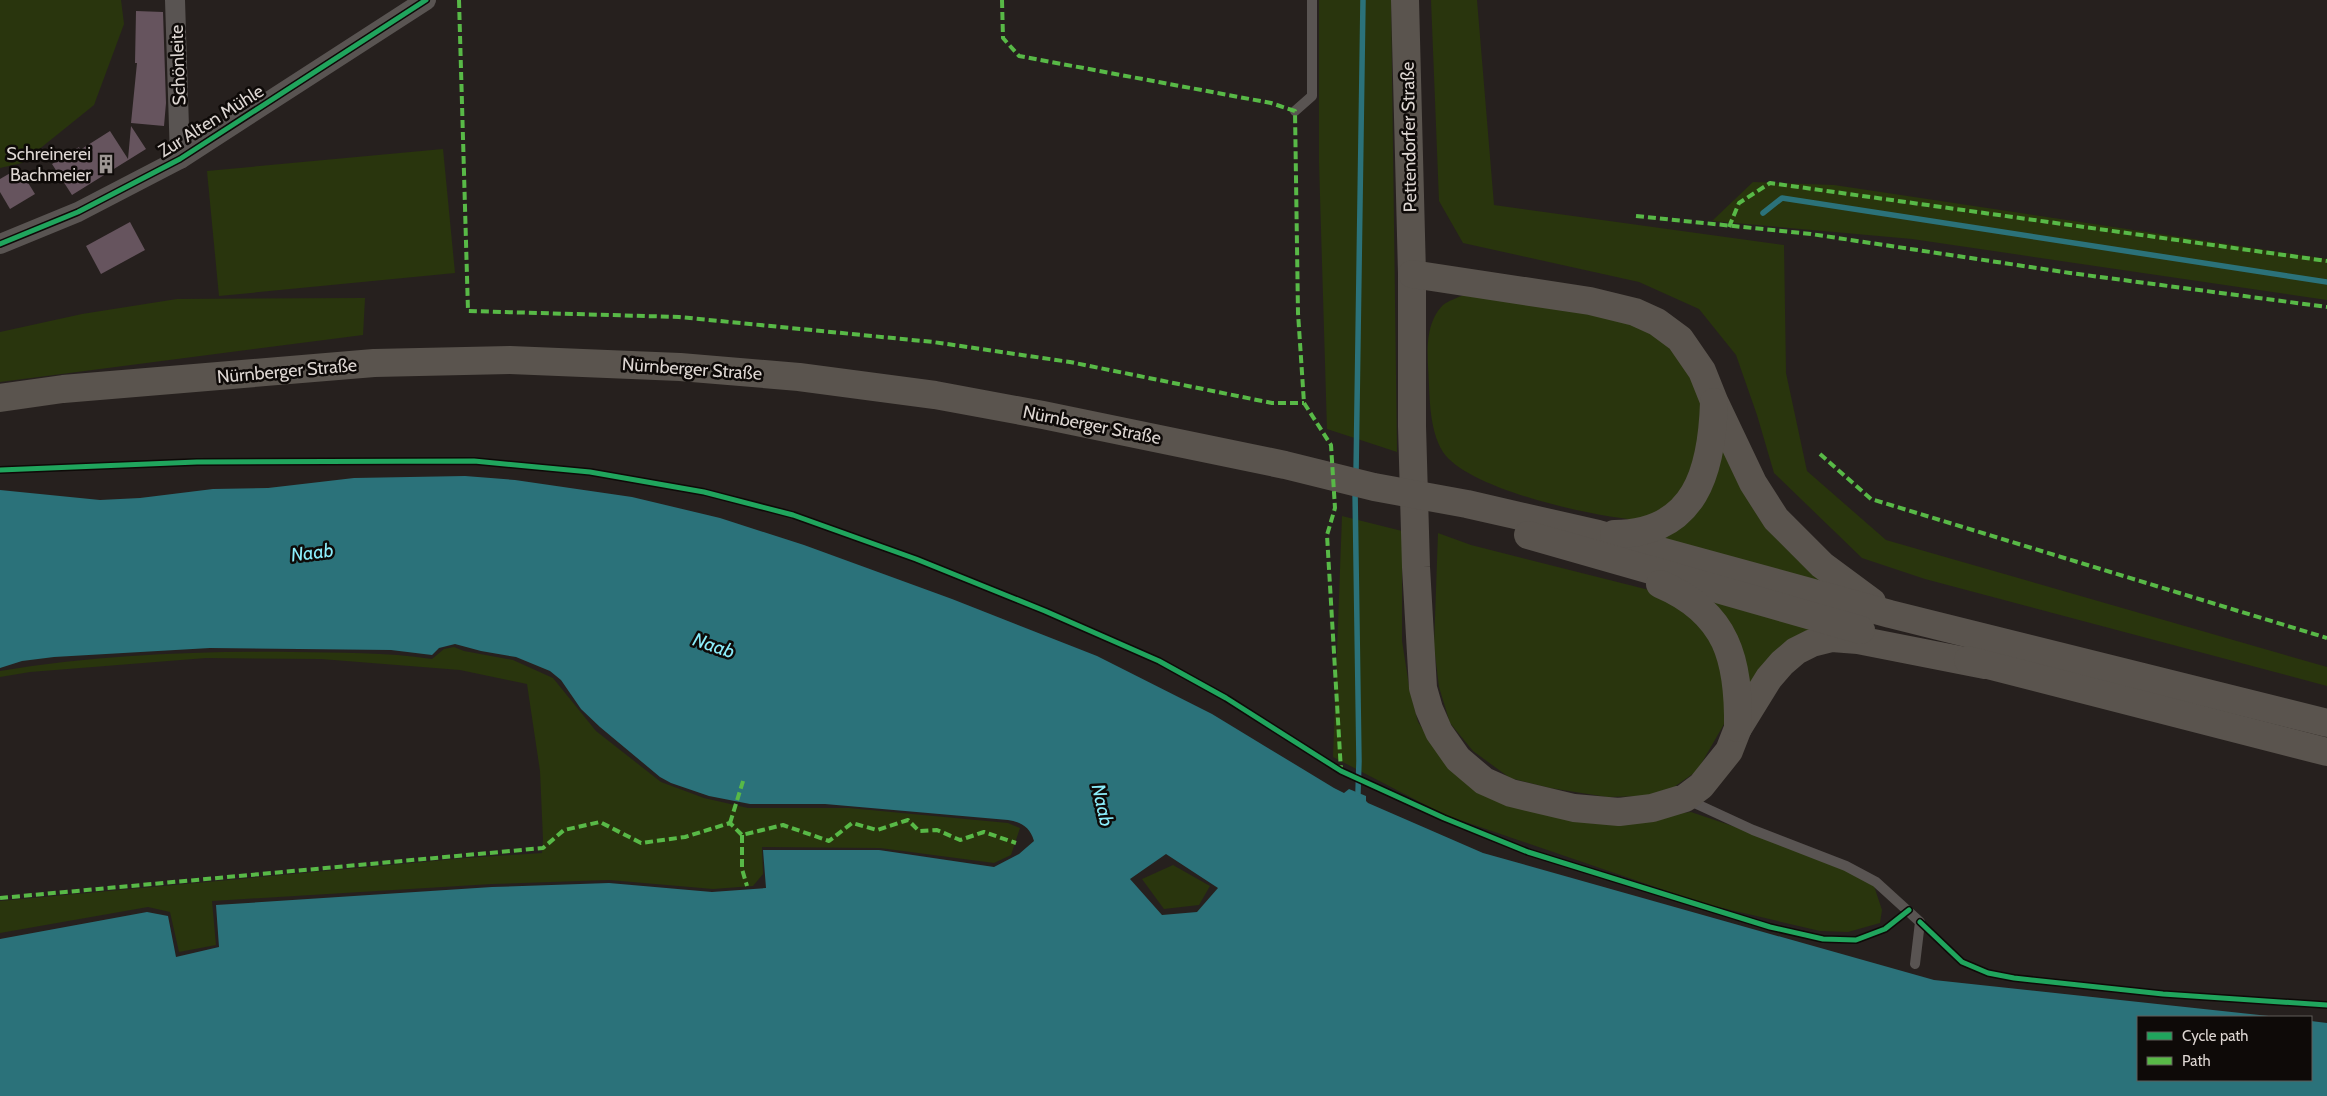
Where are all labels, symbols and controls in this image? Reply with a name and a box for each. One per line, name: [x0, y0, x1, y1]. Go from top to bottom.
street label: Schönleite: [166, 24, 190, 106]
street label: Pettendorfer Straße: [1397, 61, 1421, 213]
street label: Zur Alten Mühle: [154, 80, 268, 162]
place label: Schreinerei Bachmeier: [6, 143, 91, 186]
building icon: Schreinerei Bachmeier: [95, 153, 117, 175]
street label: Nürnberger Straße: [621, 353, 763, 385]
street label: Nürnberger Straße: [216, 354, 358, 388]
street label: Nürnberger Straße: [1021, 401, 1163, 449]
water label: Naab: [289, 538, 335, 567]
water label: Naab: [690, 628, 738, 663]
water label: Naab: [1087, 782, 1119, 829]
legend: [2137, 1016, 2312, 1081]
text: Cycle path: [2182, 1027, 2248, 1045]
text: Path: [2182, 1052, 2211, 1070]

